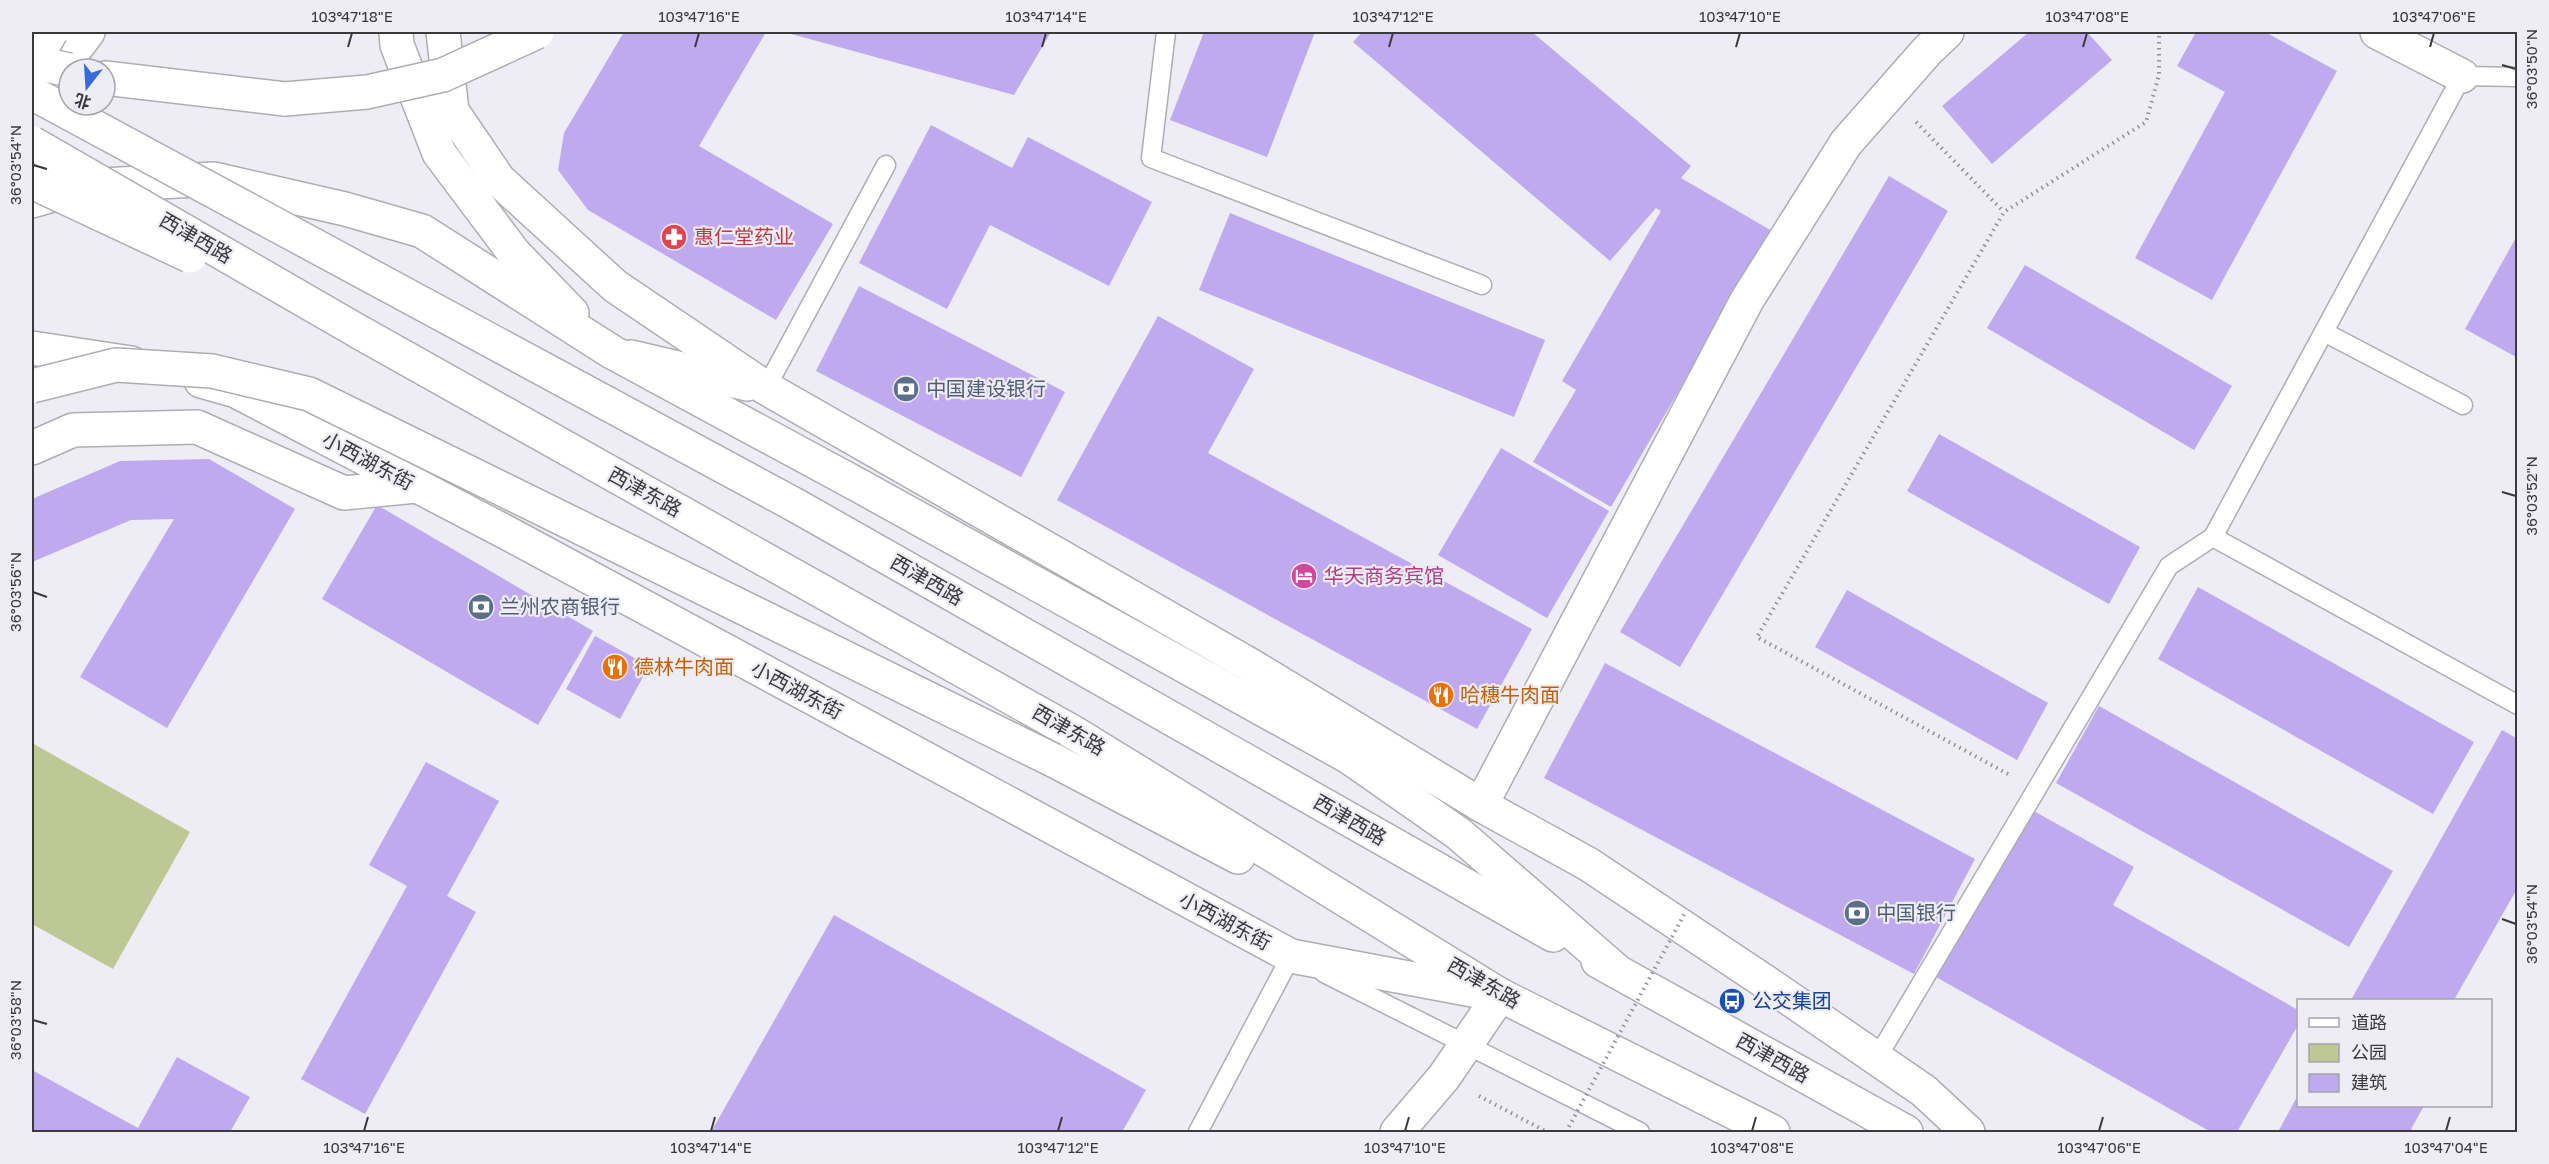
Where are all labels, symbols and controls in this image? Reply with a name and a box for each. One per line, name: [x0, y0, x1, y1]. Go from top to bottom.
text: 103°47'18"E: [311, 7, 393, 25]
text: 103°47'16"E: [658, 7, 740, 25]
text: 103°47'14"E: [1005, 7, 1087, 25]
text: 103°47'12"E: [1352, 7, 1434, 25]
text: 103°47'10"E: [1699, 7, 1781, 25]
text: 103°47'08"E: [2045, 7, 2129, 25]
text: 103°47'06"E: [2392, 7, 2476, 25]
text: 36°03'50"N: [2522, 29, 2540, 109]
north arrow: [57, 57, 117, 117]
text: 北: [72, 89, 93, 113]
text: 36°03'54"N: [6, 125, 24, 205]
street label: 西津西路: [156, 207, 237, 268]
pharmacy icon: 惠仁堂药业: [659, 222, 689, 252]
place label: 惠仁堂药业: [694, 224, 794, 248]
bank icon: 中国建设银行: [891, 374, 921, 404]
place label: 中国建设银行: [926, 376, 1046, 400]
street label: 小西湖东街: [319, 426, 418, 494]
text: 36°03'52"N: [2522, 456, 2540, 536]
street label: 西津东路: [605, 461, 686, 521]
street label: 西津西路: [887, 549, 968, 610]
text: 36°03'56"N: [6, 552, 24, 632]
hotel icon: 华天商务宾馆: [1289, 561, 1319, 591]
place label: 华天商务宾馆: [1324, 563, 1444, 587]
bank icon: 兰州农商银行: [466, 592, 496, 622]
place label: 兰州农商银行: [500, 594, 620, 618]
restaurant icon: 德林牛肉面: [600, 652, 630, 682]
place label: 德林牛肉面: [634, 654, 734, 678]
street label: 小西湖东街: [748, 655, 847, 723]
restaurant icon: 哈穗牛肉面: [1426, 680, 1456, 710]
place label: 哈穗牛肉面: [1460, 682, 1560, 706]
street label: 西津东路: [1029, 699, 1110, 760]
street label: 西津西路: [1310, 789, 1391, 850]
text: 36°03'54"N: [2522, 884, 2540, 964]
street label: 小西湖东街: [1176, 886, 1275, 954]
bank icon: 中国银行: [1842, 898, 1872, 928]
place label: 中国银行: [1876, 900, 1956, 924]
street label: 西津东路: [1444, 952, 1525, 1013]
text: 36°03'58"N: [6, 980, 24, 1060]
bus stop icon: 公交集团: [1717, 986, 1747, 1016]
place label: 公交集团: [1752, 988, 1832, 1012]
legend: [2297, 999, 2492, 1107]
text: 道路: [2351, 1011, 2387, 1033]
street label: 西津西路: [1733, 1027, 1814, 1087]
text: 公园: [2351, 1041, 2387, 1063]
text: 建筑: [2351, 1071, 2387, 1093]
text: 103°47'16"E: [323, 1138, 405, 1156]
text: 103°47'14"E: [670, 1138, 752, 1156]
text: 103°47'12"E: [1017, 1138, 1099, 1156]
text: 103°47'10"E: [1364, 1138, 1446, 1156]
text: 103°47'08"E: [1710, 1138, 1794, 1156]
text: 103°47'06"E: [2057, 1138, 2141, 1156]
text: 103°47'04"E: [2404, 1138, 2488, 1156]

